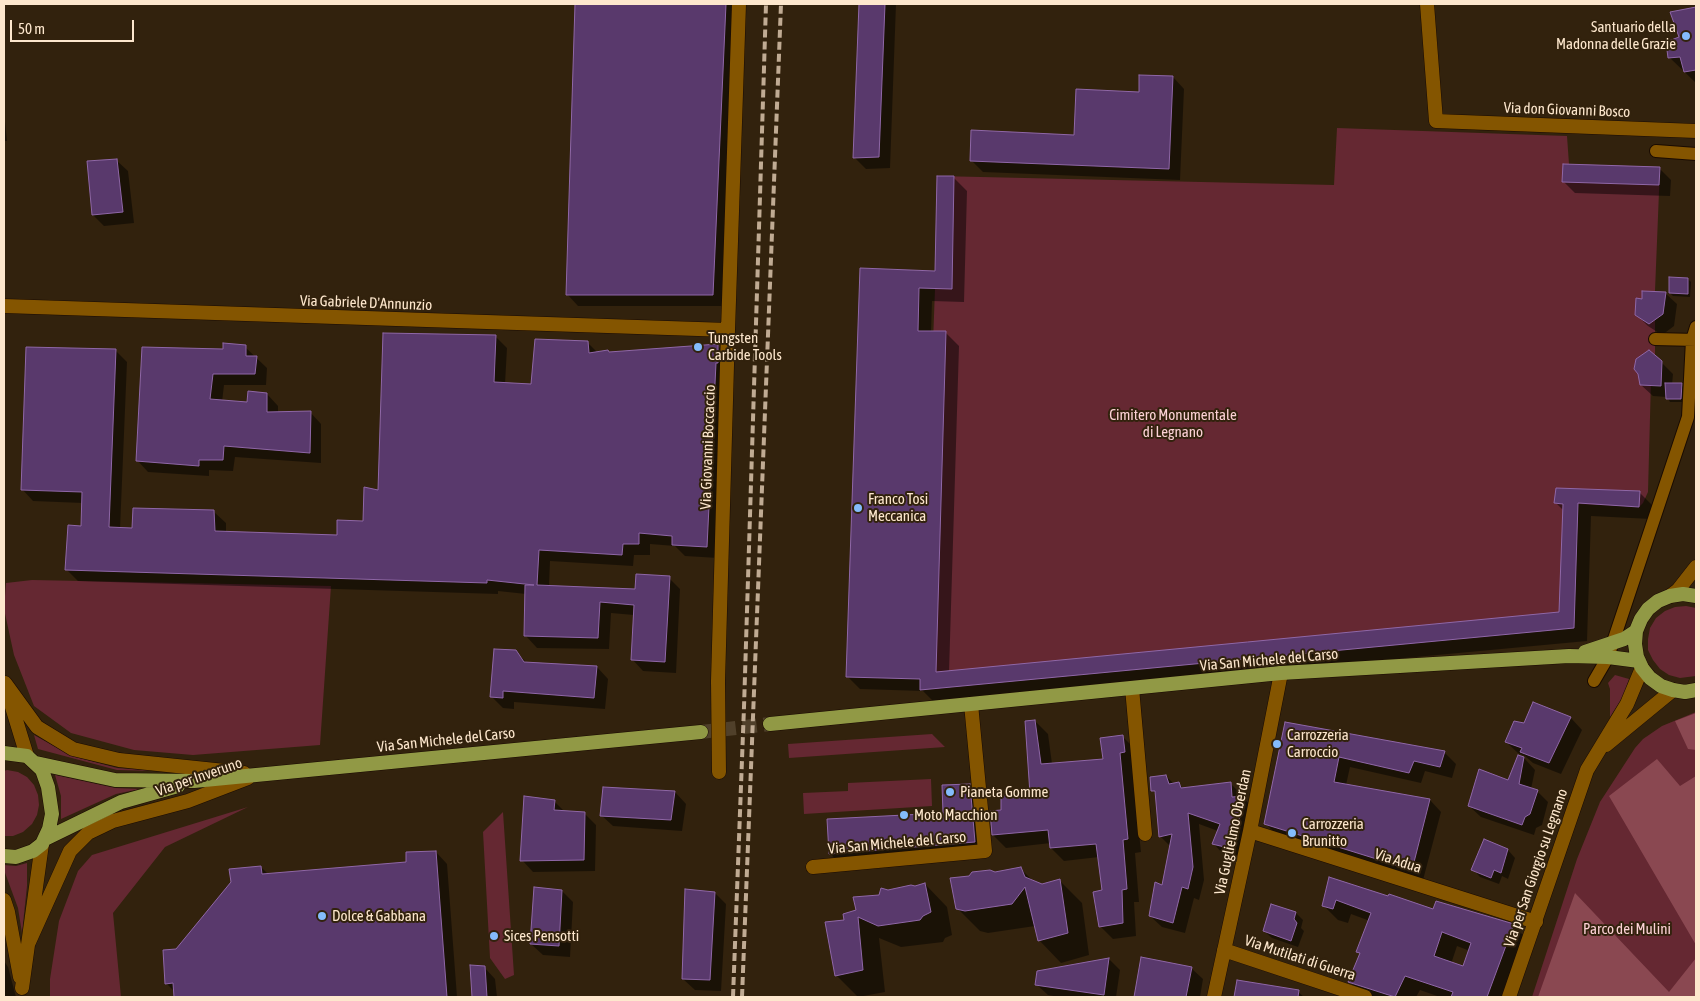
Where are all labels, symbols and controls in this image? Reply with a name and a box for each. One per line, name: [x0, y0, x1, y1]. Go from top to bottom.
scale bar: [12, 10, 136, 42]
place label: Santuario della Madonna delle Grazie: [1556, 18, 1676, 53]
text: 50 m: [18, 20, 45, 37]
marker: Santuario della Madonna delle Grazie: [1680, 30, 1692, 42]
street label: Via don Giovanni Bosco: [1503, 99, 1631, 121]
street label: Via Gabriele D'Annunzio: [300, 292, 432, 314]
place label: Tungsten Carbide Tools: [708, 329, 782, 364]
marker: Tungsten Carbide Tools: [692, 341, 704, 353]
street label: Via Giovanni Boccaccio: [697, 384, 719, 510]
park label: Cimitero Monumentale di Legnano: [1109, 406, 1237, 441]
place label: Franco Tosi Meccanica: [868, 490, 928, 525]
marker: Franco Tosi Meccanica: [852, 502, 864, 514]
street label: Via San Michele del Carso: [1199, 645, 1339, 675]
street label: Via San Michele del Carso: [376, 724, 516, 756]
place label: Carrozzeria Carroccio: [1287, 726, 1349, 761]
marker: Carrozzeria Carroccio: [1271, 738, 1283, 750]
street label: Via per Inveruno: [153, 754, 245, 800]
street label: Via Guglielmo Oberdan: [1211, 768, 1255, 896]
place label: Pianeta Gomme: [960, 783, 1048, 801]
marker: Pianeta Gomme: [944, 786, 956, 798]
street label: Via per San Giorgio su Legnano: [1500, 786, 1572, 950]
place label: Moto Macchion: [914, 806, 998, 824]
marker: Moto Macchion: [898, 809, 910, 821]
place label: Carrozzeria Brunitto: [1302, 815, 1364, 850]
marker: Carrozzeria Brunitto: [1286, 827, 1298, 839]
street label: Via San Michele del Carso: [827, 828, 967, 858]
street label: Via Adua: [1372, 845, 1424, 877]
place label: Dolce & Gabbana: [332, 907, 426, 925]
marker: Dolce & Gabbana: [316, 910, 328, 922]
park label: Parco dei Mulini: [1583, 920, 1671, 938]
place label: Sices Pensotti: [504, 927, 579, 945]
marker: Sices Pensotti: [488, 930, 500, 942]
street label: Via Mutilati di Guerra: [1242, 932, 1358, 984]

